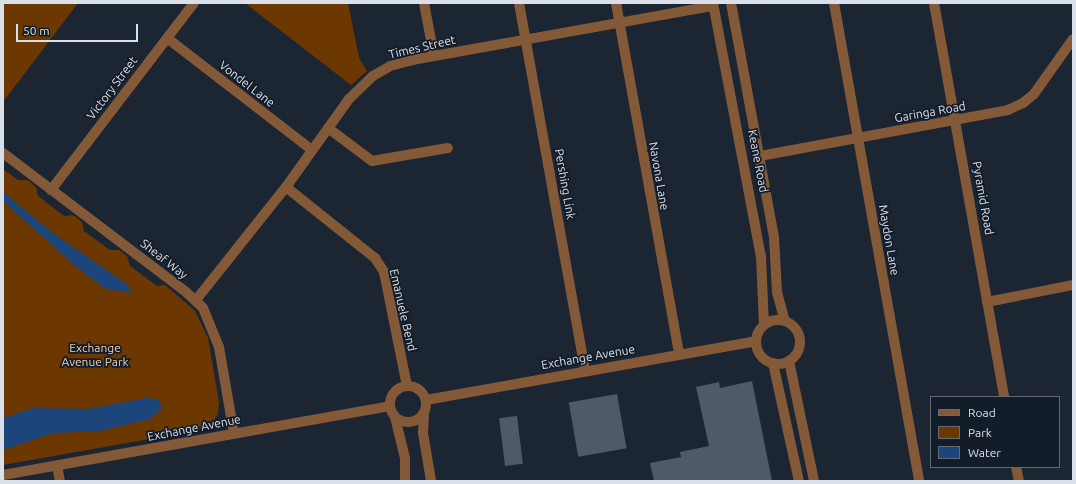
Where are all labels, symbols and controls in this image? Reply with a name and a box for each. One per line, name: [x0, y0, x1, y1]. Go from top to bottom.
scale bar: [18, 16, 140, 42]
text: 50 m: [23, 24, 50, 37]
street label: Times Street: [387, 32, 457, 62]
street label: Victory Street: [84, 54, 140, 122]
street label: Vondel Lane: [216, 58, 278, 110]
street label: Garinga Road: [893, 99, 967, 125]
street label: Keane Road: [745, 128, 771, 194]
street label: Navona Lane: [646, 141, 672, 211]
street label: Pershing Link: [552, 148, 578, 220]
street label: Pyramid Road: [969, 160, 997, 236]
street label: Maydon Lane: [876, 203, 902, 277]
street label: Sheaf Way: [137, 236, 191, 282]
street label: Emanuele Bend: [387, 267, 419, 353]
park label: Exchange Avenue Park: [61, 341, 129, 369]
street label: Exchange Avenue: [540, 342, 636, 372]
legend: [930, 396, 1060, 468]
text: Road: [968, 406, 996, 419]
street label: Exchange Avenue: [146, 412, 242, 444]
text: Park: [968, 426, 992, 439]
text: Water: [968, 446, 1001, 459]

